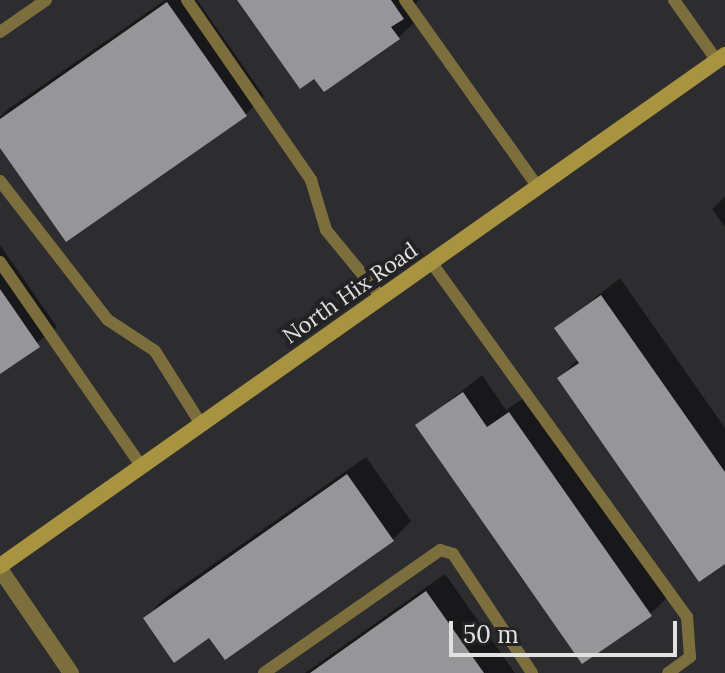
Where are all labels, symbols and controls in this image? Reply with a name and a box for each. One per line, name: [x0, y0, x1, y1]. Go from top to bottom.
street label: North Hix Road: [278, 237, 422, 349]
scale bar: [453, 605, 681, 655]
text: 50 m: [463, 619, 519, 650]

